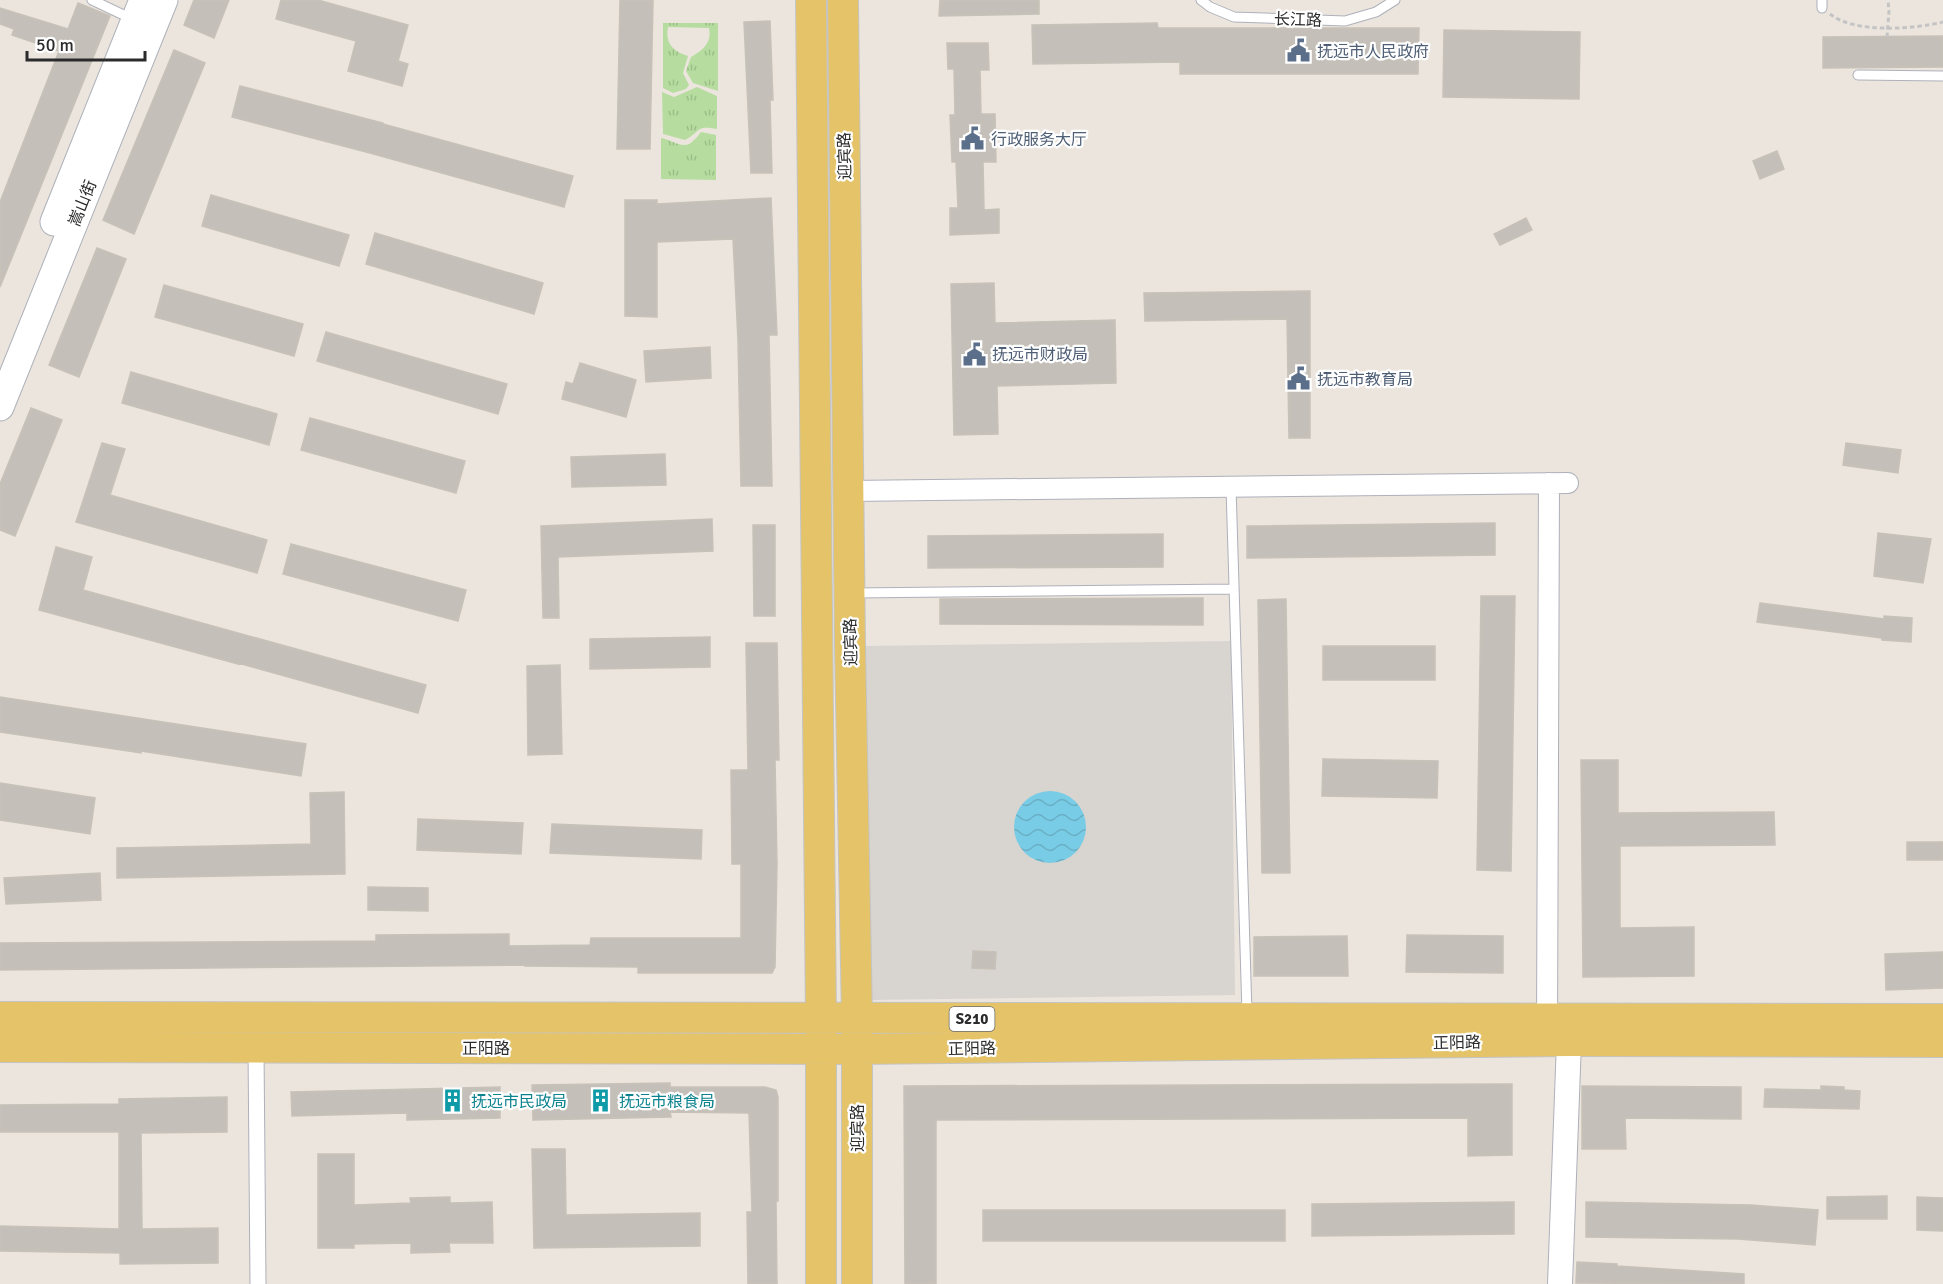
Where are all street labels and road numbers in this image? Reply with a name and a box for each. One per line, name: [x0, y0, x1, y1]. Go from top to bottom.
street label: 长江路: [1274, 9, 1322, 31]
street label: 迎宾路: [835, 132, 855, 180]
street label: 嵩山街: [65, 177, 101, 229]
street label: 迎宾路: [841, 618, 861, 666]
road number: S210: [950, 1007, 994, 1031]
street label: 正阳路: [1433, 1033, 1481, 1053]
street label: 正阳路: [462, 1039, 510, 1059]
street label: 正阳路: [948, 1039, 996, 1059]
street label: 迎宾路: [848, 1104, 868, 1152]

